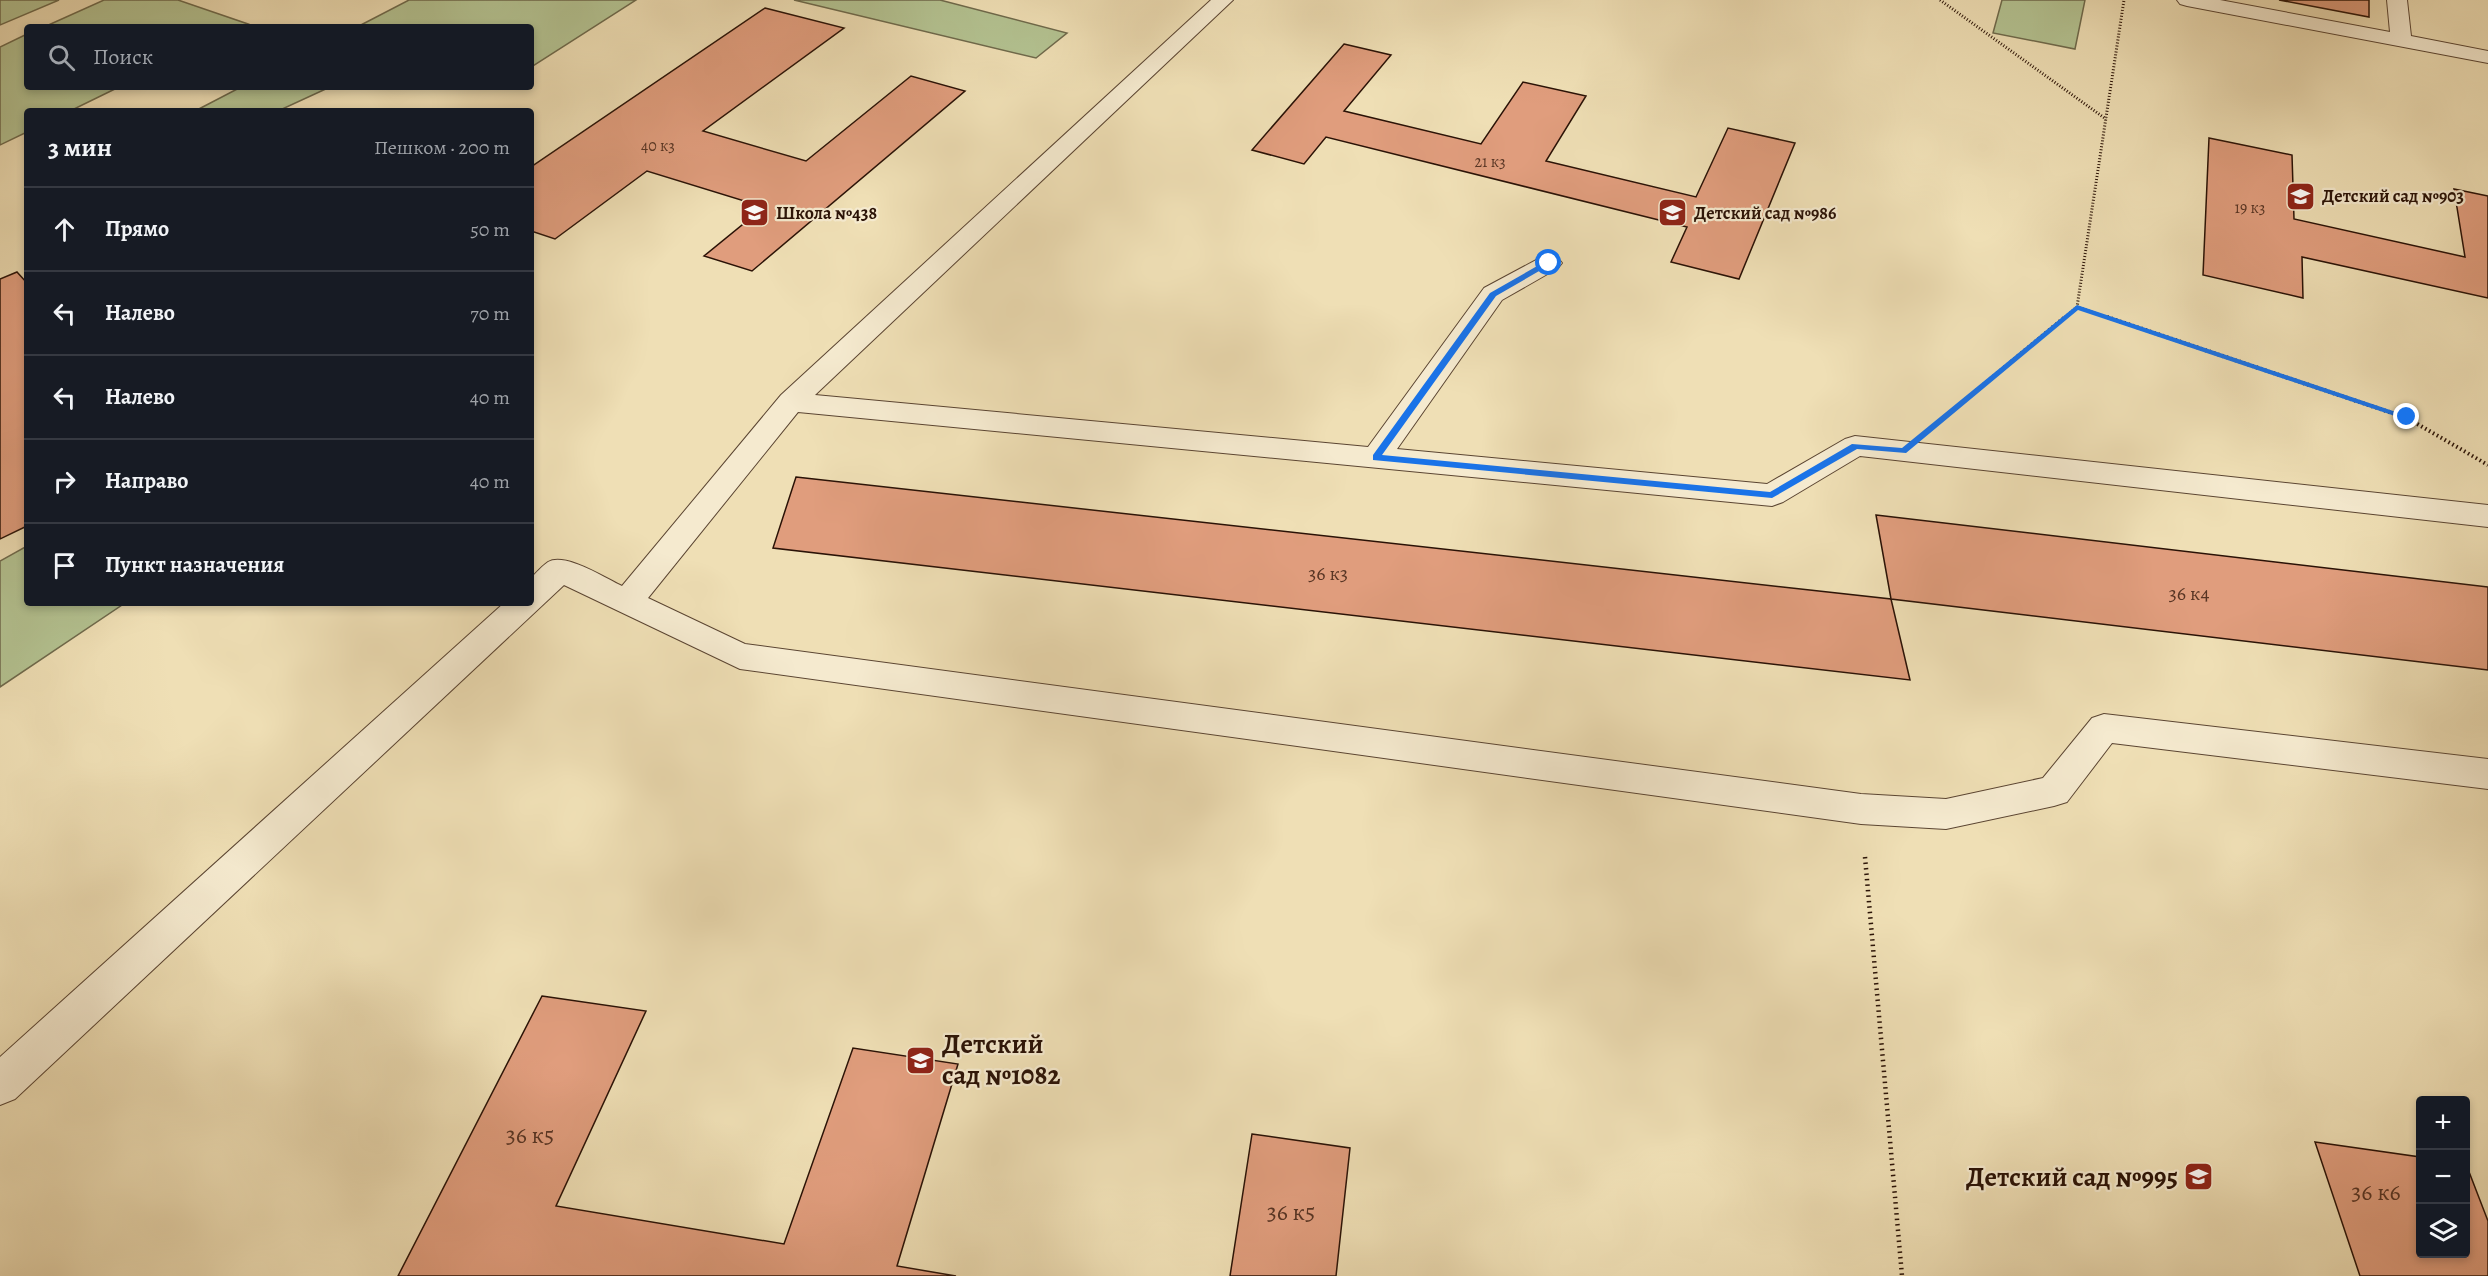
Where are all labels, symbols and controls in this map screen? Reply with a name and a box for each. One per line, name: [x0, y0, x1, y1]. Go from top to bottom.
search box: [24, 24, 534, 90]
icon: search: [45, 41, 78, 74]
text: Поиск: [93, 42, 153, 72]
text: 3 мин: [48, 130, 112, 165]
text: Пешком · 200 m: [374, 134, 510, 161]
house number: 40 к3: [641, 135, 675, 157]
house number: 21 к3: [1474, 151, 1506, 173]
school or university icon: Детский сад №903: [2285, 180, 2317, 212]
place label: Детский сад №903: [2322, 184, 2464, 208]
school or university icon: Школа №438: [739, 197, 771, 229]
school or university icon: Детский сад №986: [1657, 197, 1689, 229]
house number: 19 к3: [2235, 197, 2265, 219]
place label: Школа №438: [776, 201, 877, 225]
place label: Детский сад №986: [1694, 201, 1836, 225]
icon: ahead: [48, 213, 81, 246]
text: Прямо: [105, 214, 169, 244]
text: 50 m: [470, 216, 510, 243]
route start: [1535, 249, 1561, 275]
icon: left: [48, 297, 81, 330]
text: Налево: [105, 298, 175, 328]
text: 70 m: [470, 300, 510, 327]
icon: left: [48, 381, 81, 414]
text: Налево: [105, 382, 175, 412]
text: 40 m: [470, 384, 510, 411]
route end: [2393, 403, 2419, 429]
icon: right: [48, 465, 81, 498]
text: Направо: [105, 466, 188, 496]
text: 40 m: [470, 468, 510, 495]
icon: arrive: [48, 549, 81, 582]
text: Пункт назначения: [105, 550, 284, 580]
house number: 36 к3: [1308, 560, 1348, 587]
house number: 36 к4: [2169, 580, 2209, 607]
place label: Детский сад №1082: [942, 1026, 1060, 1093]
school or university icon: Детский сад №1082: [905, 1044, 937, 1076]
map controls: [2416, 1096, 2470, 1258]
button: +: [2416, 1096, 2470, 1150]
house number: 36 к5: [506, 1119, 554, 1151]
button: −: [2416, 1150, 2470, 1204]
place label: Детский сад №995: [1966, 1159, 2178, 1195]
school or university icon: Детский сад №995: [2183, 1161, 2215, 1193]
house number: 36 к6: [2351, 1176, 2401, 1208]
house number: 36 к5: [1267, 1196, 1315, 1228]
button: layers: [2416, 1204, 2470, 1258]

